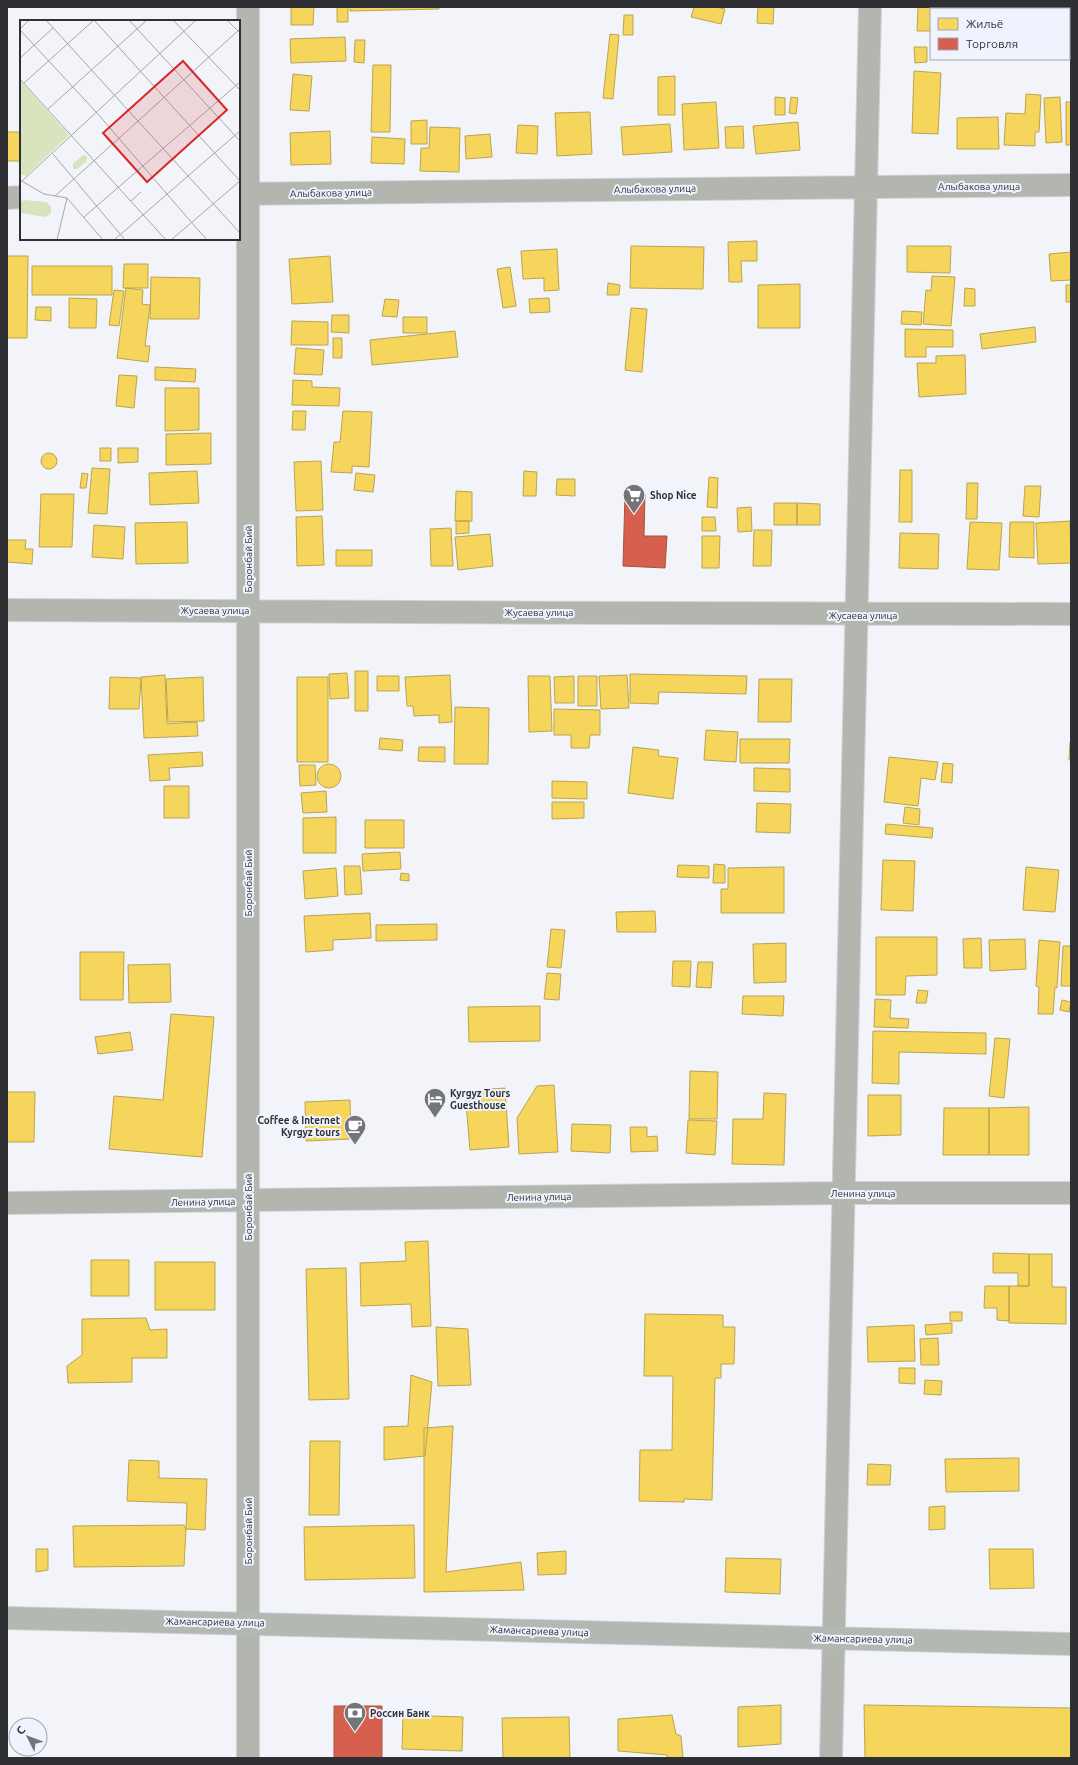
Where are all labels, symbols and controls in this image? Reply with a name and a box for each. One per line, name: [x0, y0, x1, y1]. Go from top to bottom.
legend: [930, 8, 1070, 60]
text: Жильё: [966, 17, 1003, 30]
inset map: [20, 20, 240, 240]
text: Торговля: [966, 37, 1018, 50]
street label: Алыбакова улица: [938, 181, 1020, 192]
street label: Алыбакова улица: [614, 183, 696, 195]
street label: Алыбакова улица: [290, 187, 372, 199]
supermarket icon: Shop Nice: [621, 482, 647, 515]
place label: Shop Nice: [650, 490, 697, 501]
street label: Боронбай Бий: [243, 526, 254, 592]
street label: Жусаева улица: [181, 605, 249, 616]
street label: Жусаева улица: [505, 607, 573, 618]
street label: Жусаева улица: [829, 610, 897, 621]
street label: Боронбай Бий: [243, 850, 254, 916]
hotel icon: Kyrgyz Tours Guesthouse: [422, 1086, 448, 1119]
place label: Kyrgyz Tours Guesthouse: [450, 1088, 510, 1111]
cafe icon: Coffee & Internet Kyrgyz tours: [342, 1113, 368, 1146]
place label: Coffee & Internet Kyrgyz tours: [258, 1114, 341, 1138]
street label: Боронбай Бий: [243, 1174, 254, 1240]
street label: Ленина улица: [831, 1188, 895, 1199]
street label: Ленина улица: [506, 1191, 572, 1203]
street label: Ленина улица: [170, 1196, 236, 1208]
street label: Боронбай Бий: [243, 1498, 254, 1564]
street label: Жамансариева улица: [165, 1616, 265, 1628]
street label: Жамансариева улица: [489, 1624, 589, 1638]
street label: Жамансариева улица: [813, 1633, 913, 1645]
bank icon: Россин Банк: [342, 1700, 368, 1733]
place label: Россин Банк: [370, 1708, 430, 1719]
north arrow: [8, 1717, 48, 1757]
text: С: [14, 1724, 27, 1737]

